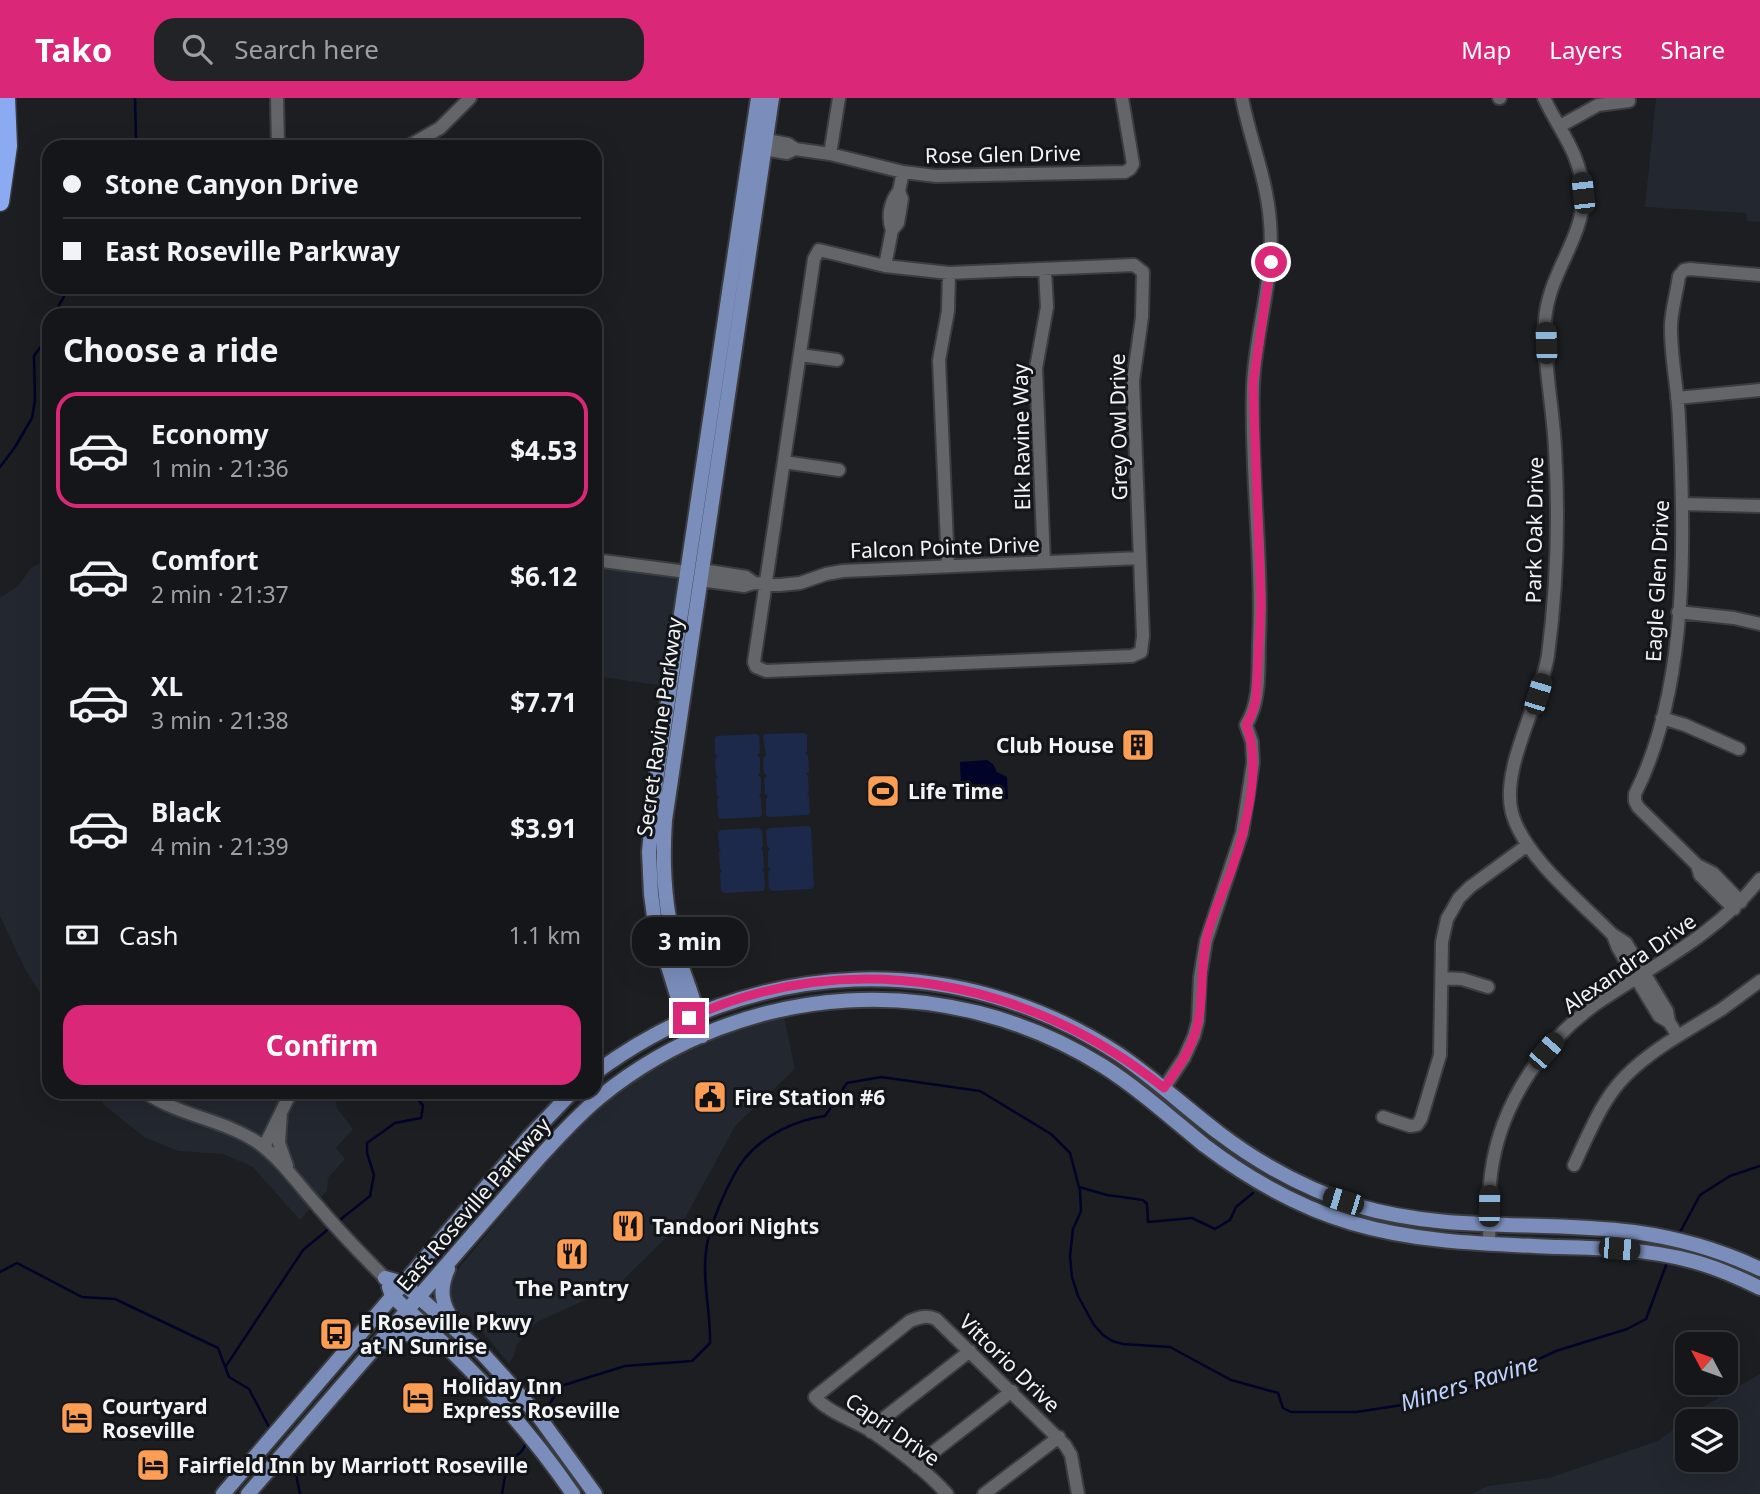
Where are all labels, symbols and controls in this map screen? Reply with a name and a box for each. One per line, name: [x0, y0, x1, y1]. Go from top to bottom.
search box: [154, 18, 644, 81]
text: Tako: [35, 27, 112, 72]
icon: search: [178, 30, 216, 68]
text: Search here: [234, 31, 379, 67]
text: Map: [1461, 33, 1511, 66]
text: Layers: [1549, 33, 1623, 66]
text: Share: [1661, 33, 1725, 66]
street label: Rose Glen Drive: [925, 139, 1081, 169]
text: Stone Canyon Drive: [105, 166, 359, 202]
car: [1571, 171, 1596, 215]
text: East Roseville Parkway: [105, 233, 400, 269]
route start: [1255, 246, 1287, 278]
car: [1535, 322, 1558, 364]
text: Choose a ride: [63, 328, 279, 371]
street label: Grey Owl Drive: [1103, 353, 1133, 501]
street label: Elk Ravine Way: [1006, 363, 1036, 511]
text: Economy: [151, 416, 269, 452]
icon: car: [67, 419, 130, 482]
text: $4.53: [510, 432, 577, 468]
text: 1 min · 21:36: [151, 452, 289, 484]
street label: Park Oak Drive: [1519, 456, 1549, 604]
street label: Eagle Glen Drive: [1639, 499, 1675, 663]
street label: Falcon Pointe Drive: [850, 530, 1040, 564]
text: Comfort: [151, 542, 259, 578]
icon: car: [67, 545, 130, 608]
text: $6.12: [510, 558, 577, 594]
text: 2 min · 21:37: [151, 578, 289, 610]
street label: Secret Ravine Parkway: [630, 615, 688, 838]
text: XL: [151, 668, 183, 704]
icon: car: [67, 671, 130, 734]
car: [1522, 671, 1555, 717]
text: $7.71: [510, 684, 577, 720]
text: 3 min · 21:38: [151, 704, 289, 736]
building icon: Club House: [1119, 726, 1157, 764]
place label: Club House: [996, 731, 1114, 759]
sports icon: Life Time: [864, 772, 902, 810]
place label: Life Time: [908, 777, 1004, 805]
text: Black: [151, 794, 221, 830]
icon: car: [67, 797, 130, 860]
text: $3.91: [510, 810, 577, 846]
text: 4 min · 21:39: [151, 830, 289, 862]
street label: Alexandra Drive: [1557, 907, 1701, 1019]
icon: cash: [63, 916, 101, 954]
callout: 3 min: [631, 916, 747, 965]
text: Cash: [119, 917, 179, 953]
text: 1.1 km: [509, 919, 581, 951]
text: 3 min: [658, 925, 722, 957]
route end: [673, 1002, 705, 1034]
button: Confirm: [63, 1005, 581, 1085]
car: [1525, 1028, 1568, 1074]
public building icon: Fire Station #6: [691, 1078, 729, 1116]
place label: Fire Station #6: [734, 1083, 885, 1111]
street label: East Roseville Parkway: [390, 1111, 556, 1297]
car: [1320, 1185, 1367, 1217]
car: [1479, 1185, 1500, 1227]
restaurant icon: Tandoori Nights: [609, 1207, 647, 1245]
place label: Tandoori Nights: [652, 1212, 819, 1240]
restaurant icon: The Pantry: [553, 1235, 591, 1273]
car: [1598, 1237, 1641, 1261]
place label: The Pantry: [515, 1274, 629, 1302]
place label: E Roseville Pkwy at N Sunrise: [360, 1308, 532, 1360]
street label: Vittorio Drive: [953, 1308, 1067, 1418]
bus stop icon: E Roseville Pkwy at N Sunrise: [317, 1315, 355, 1353]
north arrow: [1675, 1332, 1738, 1395]
map controls: [1675, 1332, 1738, 1472]
water label: Miners Ravine: [1396, 1346, 1542, 1418]
place label: Holiday Inn Express Roseville: [442, 1372, 620, 1424]
hotel icon: Holiday Inn Express Roseville: [399, 1379, 437, 1417]
street label: Capri Drive: [840, 1386, 946, 1472]
place label: Courtyard Roseville: [102, 1392, 208, 1444]
hotel icon: Courtyard Roseville: [58, 1399, 96, 1437]
button: layers: [1675, 1409, 1738, 1472]
hotel icon: Fairfield Inn by Marriott Roseville: [134, 1446, 172, 1484]
place label: Fairfield Inn by Marriott Roseville: [178, 1451, 528, 1479]

